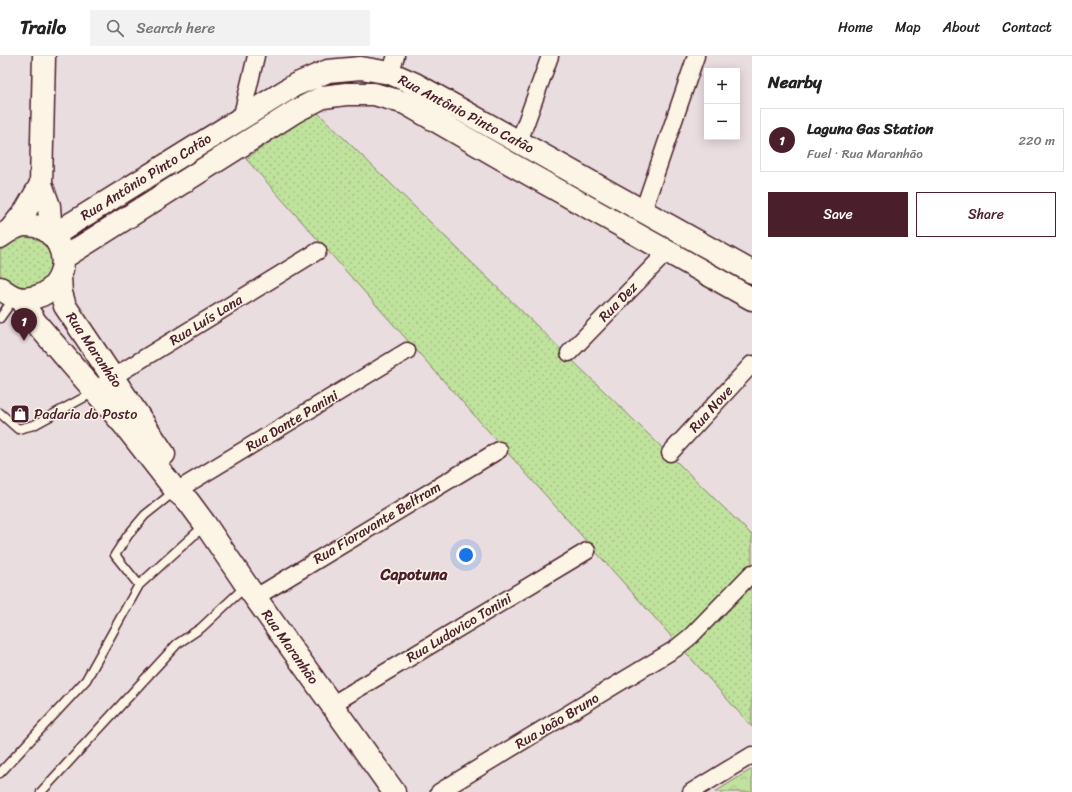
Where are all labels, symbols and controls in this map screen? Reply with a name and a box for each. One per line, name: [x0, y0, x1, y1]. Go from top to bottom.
search box: [90, 10, 370, 46]
text: Trailo: [20, 11, 66, 44]
text: Search here: [136, 15, 215, 41]
text: Home: [838, 15, 873, 40]
text: Map: [895, 15, 921, 40]
text: About: [943, 15, 980, 40]
text: Contact: [1002, 15, 1052, 40]
icon: search: [104, 17, 126, 39]
text: Nearby: [768, 67, 822, 97]
street label: Rua Antônio Pinto Catão: [393, 68, 539, 161]
map controls: [704, 68, 740, 140]
button: +: [704, 68, 740, 104]
button: −: [704, 104, 740, 140]
text: Laguna Gas Station: [807, 116, 933, 142]
street label: Rua Antônio Pinto Catão: [75, 126, 217, 228]
text: 1: [779, 129, 785, 152]
text: 220 m: [1018, 129, 1055, 152]
text: Fuel · Rua Maranhão: [807, 142, 923, 165]
button: Save: [768, 192, 908, 237]
button: Share: [916, 192, 1056, 237]
street label: Rua Dez: [592, 276, 644, 328]
street label: Rua Luís Lana: [164, 287, 248, 353]
street label: Rua Maranhão: [59, 307, 129, 393]
pin: 1: [11, 308, 37, 341]
street label: Rua Nove: [683, 379, 739, 439]
street label: Rua Dante Panini: [241, 383, 344, 459]
place label: Padaria do Posto: [34, 402, 137, 427]
shop icon: Padaria do Posto: [9, 403, 31, 425]
street label: Rua Fioravante Beltram: [308, 475, 446, 571]
your location: [456, 545, 476, 565]
district label: Capotuna: [380, 560, 447, 589]
street label: Rua Ludovico Tonini: [401, 586, 518, 669]
street label: Rua Maranhão: [255, 604, 325, 690]
street label: Rua João Bruno: [510, 686, 604, 756]

